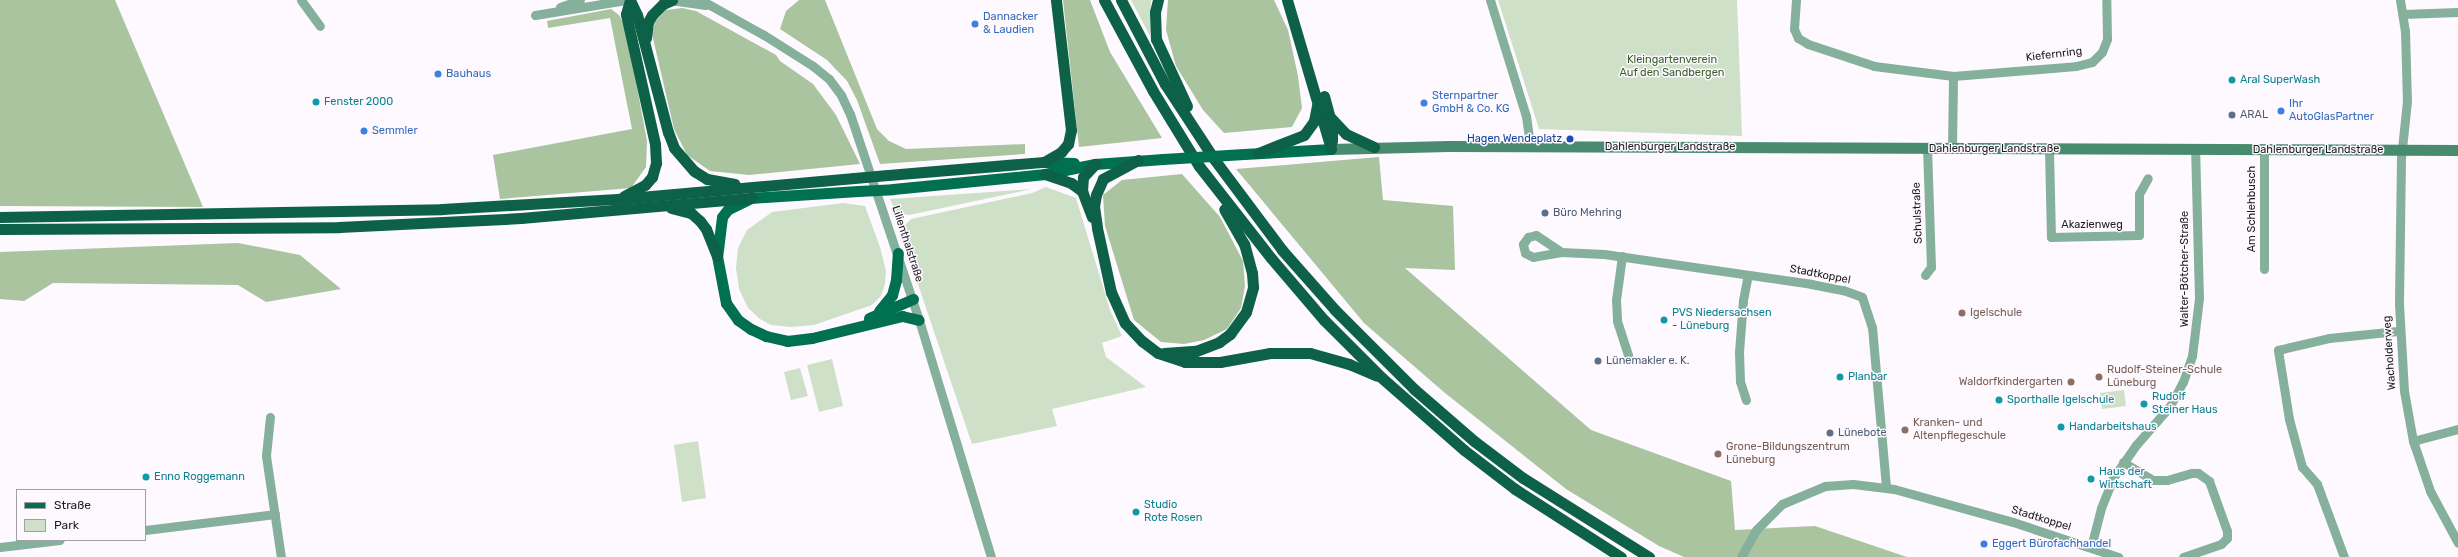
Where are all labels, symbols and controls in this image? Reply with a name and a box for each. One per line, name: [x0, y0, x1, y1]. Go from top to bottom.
place label: Dannacker & Laudien: [983, 11, 1038, 37]
marker: Dannacker & Laudien: [970, 19, 980, 29]
street label: Kiefernring: [2025, 45, 2083, 65]
park label: Kleingartenverein Auf den Sandbergen: [1619, 54, 1725, 80]
place label: Bauhaus: [446, 67, 491, 81]
marker: Bauhaus: [433, 69, 443, 79]
place label: Aral SuperWash: [2240, 73, 2320, 87]
marker: Aral SuperWash: [2227, 75, 2237, 85]
place label: Sternpartner GmbH & Co. KG: [1432, 90, 1509, 116]
place label: Fenster 2000: [324, 95, 393, 109]
marker: Fenster 2000: [311, 97, 321, 107]
marker: Sternpartner GmbH & Co. KG: [1419, 98, 1429, 108]
place label: Ihr AutoGlasPartner: [2289, 98, 2374, 124]
marker: Ihr AutoGlasPartner: [2276, 106, 2286, 116]
place label: ARAL: [2240, 108, 2268, 122]
marker: ARAL: [2227, 110, 2237, 120]
place label: Semmler: [372, 124, 418, 138]
marker: Semmler: [359, 126, 369, 136]
place label: Hagen Wendeplatz: [1467, 132, 1562, 146]
marker: Hagen Wendeplatz: [1565, 134, 1575, 144]
street label: Dahlenburger Landstraße: [1605, 140, 1735, 154]
street label: Dahlenburger Landstraße: [1929, 142, 2059, 156]
street label: Dahlenburger Landstraße: [2253, 143, 2383, 157]
street label: Am Schlehbusch: [2245, 166, 2259, 252]
street label: Schulstraße: [1910, 182, 1926, 244]
street label: Lilienthalstraße: [888, 204, 926, 284]
place label: Büro Mehring: [1553, 206, 1622, 220]
marker: Büro Mehring: [1540, 208, 1550, 218]
street label: Walter-Bötcher-Straße: [2178, 211, 2192, 327]
street label: Akazienweg: [2061, 218, 2123, 232]
street label: Stadtkoppel: [1788, 263, 1852, 287]
place label: Igelschule: [1970, 306, 2022, 320]
place label: PVS Niedersachsen - Lüneburg: [1672, 307, 1772, 333]
marker: Igelschule: [1957, 308, 1967, 318]
marker: PVS Niedersachsen - Lüneburg: [1659, 315, 1669, 325]
street label: Wacholderweg: [2381, 315, 2399, 391]
place label: Lünemakler e. K.: [1606, 354, 1690, 368]
marker: Lünemakler e. K.: [1593, 356, 1603, 366]
place label: Rudolf-Steiner-Schule Lüneburg: [2107, 364, 2222, 390]
place label: Planbar: [1848, 370, 1887, 384]
marker: Planbar: [1835, 372, 1845, 382]
marker: Rudolf-Steiner-Schule Lüneburg: [2094, 372, 2104, 382]
place label: Waldorfkindergarten: [1959, 375, 2063, 389]
marker: Waldorfkindergarten: [2066, 377, 2076, 387]
place label: Rudolf Steiner Haus: [2152, 391, 2218, 417]
place label: Sporthalle Igelschule: [2007, 393, 2114, 407]
marker: Sporthalle Igelschule: [1994, 395, 2004, 405]
marker: Rudolf Steiner Haus: [2139, 399, 2149, 409]
place label: Kranken- und Altenpflegeschule: [1913, 417, 2006, 443]
place label: Handarbeitshaus: [2069, 420, 2157, 434]
marker: Handarbeitshaus: [2056, 422, 2066, 432]
marker: Kranken- und Altenpflegeschule: [1900, 425, 1910, 435]
place label: Lünebote: [1838, 426, 1887, 440]
marker: Lünebote: [1825, 428, 1835, 438]
place label: Grone-Bildungszentrum Lüneburg: [1726, 441, 1850, 467]
marker: Grone-Bildungszentrum Lüneburg: [1713, 449, 1723, 459]
place label: Haus der Wirtschaft: [2099, 466, 2152, 492]
place label: Enno Roggemann: [154, 470, 245, 484]
marker: Enno Roggemann: [141, 472, 151, 482]
marker: Haus der Wirtschaft: [2086, 474, 2096, 484]
legend: [16, 489, 146, 541]
text: Straße: [54, 498, 91, 512]
place label: Studio Rote Rosen: [1144, 499, 1202, 525]
street label: Stadtkoppel: [2010, 504, 2072, 534]
marker: Studio Rote Rosen: [1131, 507, 1141, 517]
text: Park: [54, 518, 79, 532]
place label: Eggert Bürofachhandel: [1992, 537, 2111, 551]
marker: Eggert Bürofachhandel: [1979, 539, 1989, 549]

